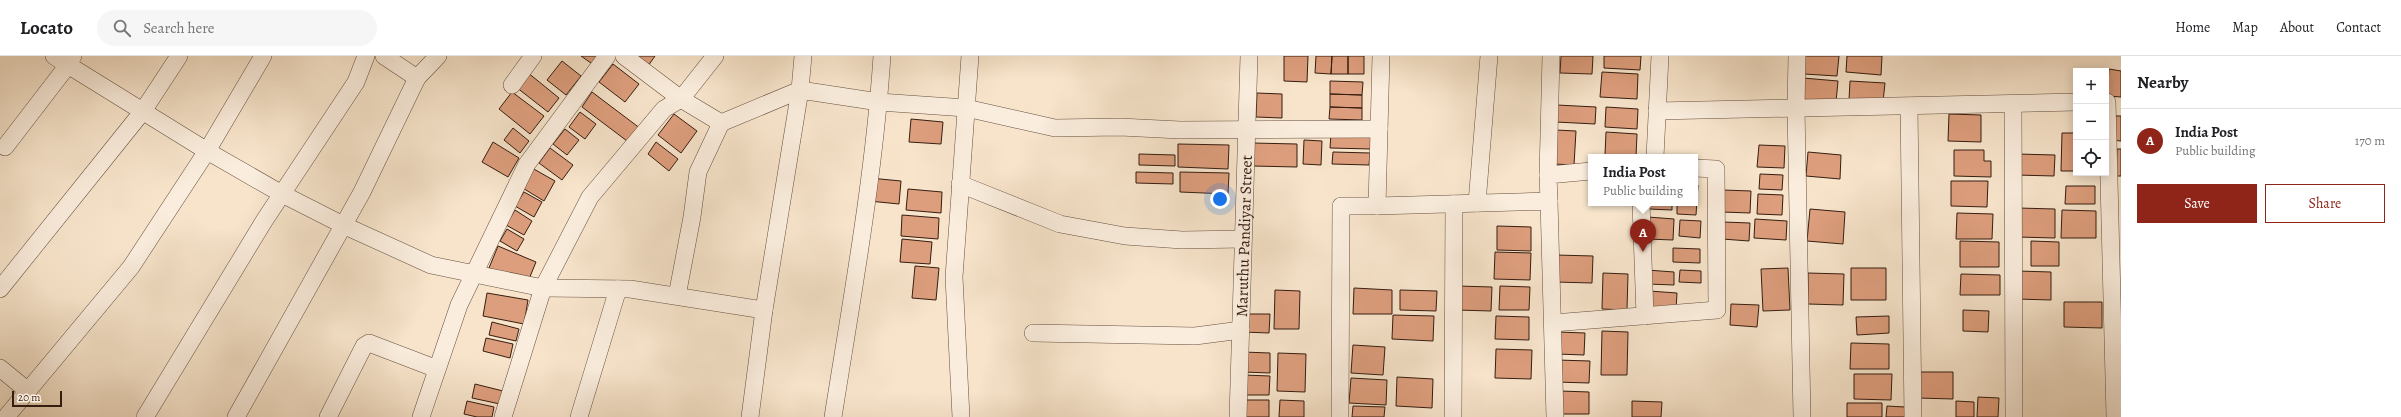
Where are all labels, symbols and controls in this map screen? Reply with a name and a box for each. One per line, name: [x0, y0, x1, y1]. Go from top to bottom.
search box: [97, 10, 377, 46]
text: Locato: [20, 15, 73, 41]
icon: search: [111, 17, 133, 39]
text: Search here: [143, 18, 215, 38]
text: Home: [2175, 18, 2210, 37]
text: Map: [2232, 18, 2258, 37]
text: About: [2280, 18, 2314, 37]
text: Contact: [2336, 18, 2381, 37]
map controls: [2073, 68, 2109, 176]
button: +: [2073, 68, 2109, 104]
text: Nearby: [2137, 71, 2188, 94]
button: −: [2073, 104, 2109, 140]
text: India Post: [2175, 122, 2238, 142]
text: A: [2146, 132, 2154, 149]
text: 170 m: [2355, 132, 2385, 149]
button: locate: [2073, 140, 2109, 176]
text: Public building: [2175, 142, 2255, 159]
popup: [1588, 154, 1698, 206]
street label: Maruthu Pandiyar Street: [1231, 155, 1258, 318]
text: India Post: [1603, 162, 1666, 182]
text: Public building: [1603, 182, 1683, 199]
button: Save: [2137, 184, 2257, 223]
button: Share: [2265, 184, 2385, 223]
your location: [1210, 189, 1230, 209]
pin: A: [1630, 219, 1656, 252]
scale bar: [12, 389, 62, 408]
text: 20 m: [18, 390, 40, 405]

